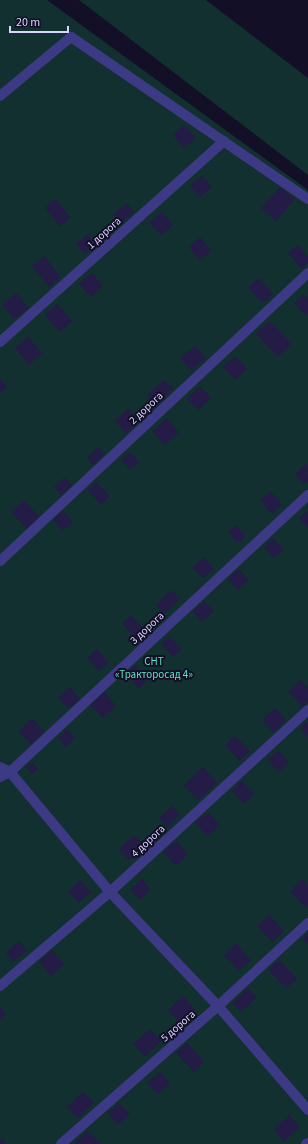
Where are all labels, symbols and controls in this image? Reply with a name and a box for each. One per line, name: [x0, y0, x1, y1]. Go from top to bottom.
scale bar: [10, 8, 68, 34]
text: 20 m: [16, 14, 40, 31]
street label: 1 дорога: [84, 214, 124, 252]
street label: 2 дорога: [126, 388, 166, 428]
street label: 3 дорога: [127, 608, 167, 648]
park label: СНТ «Тракторосад 4»: [115, 654, 193, 682]
street label: 4 дорога: [128, 821, 168, 861]
street label: 5 дорога: [158, 1007, 198, 1045]

